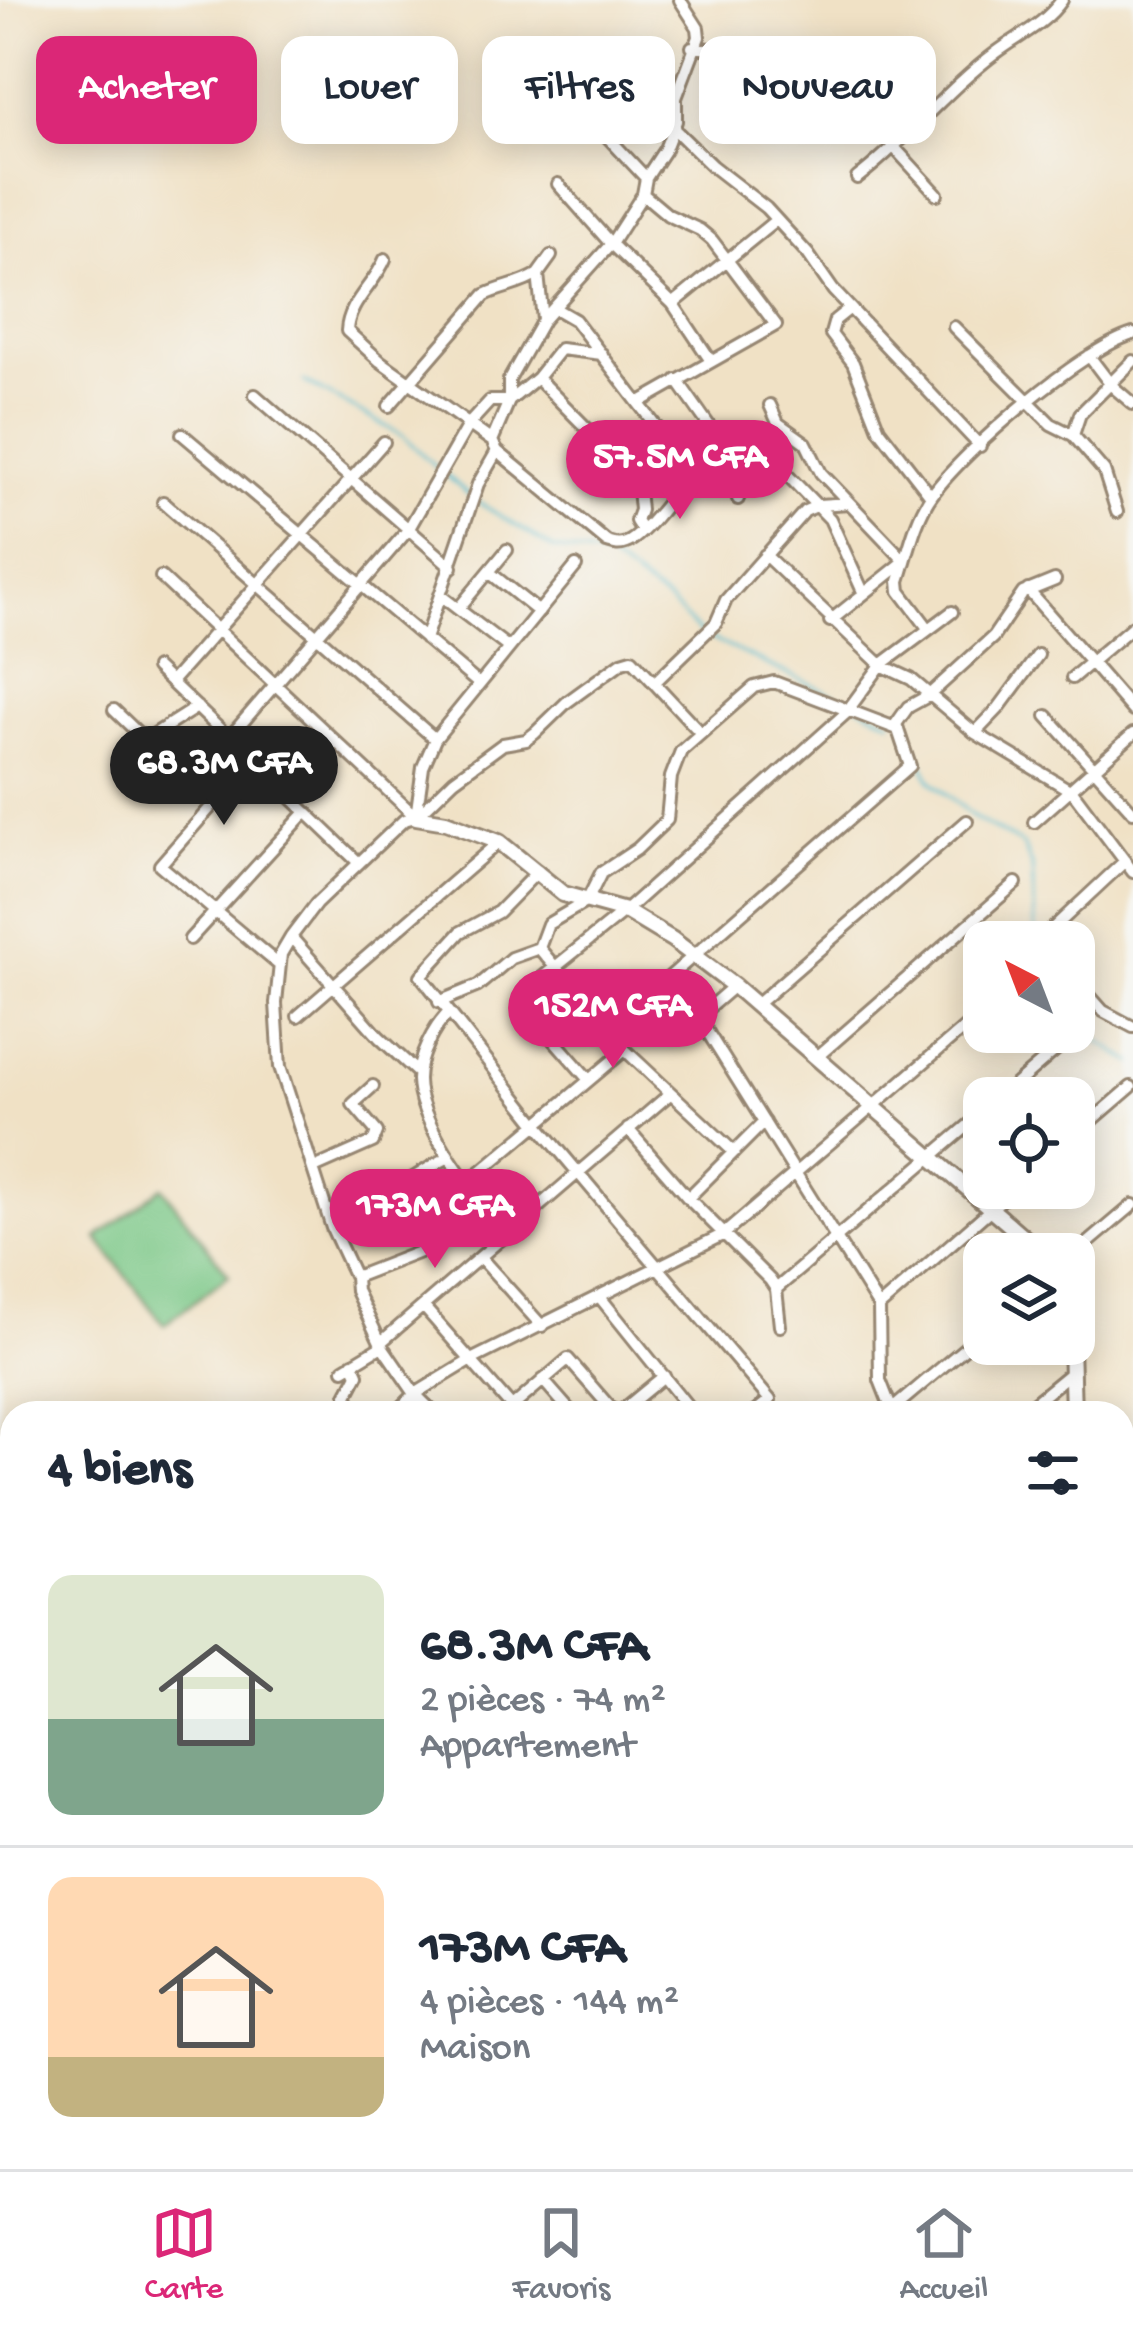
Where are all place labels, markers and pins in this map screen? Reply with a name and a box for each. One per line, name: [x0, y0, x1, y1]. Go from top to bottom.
pin: 57.5M CFA: [543, 420, 817, 522]
pin: 68.3M CFA: [87, 726, 361, 828]
pin: 152M CFA: [489, 969, 737, 1071]
pin: 173M CFA: [311, 1169, 559, 1271]

